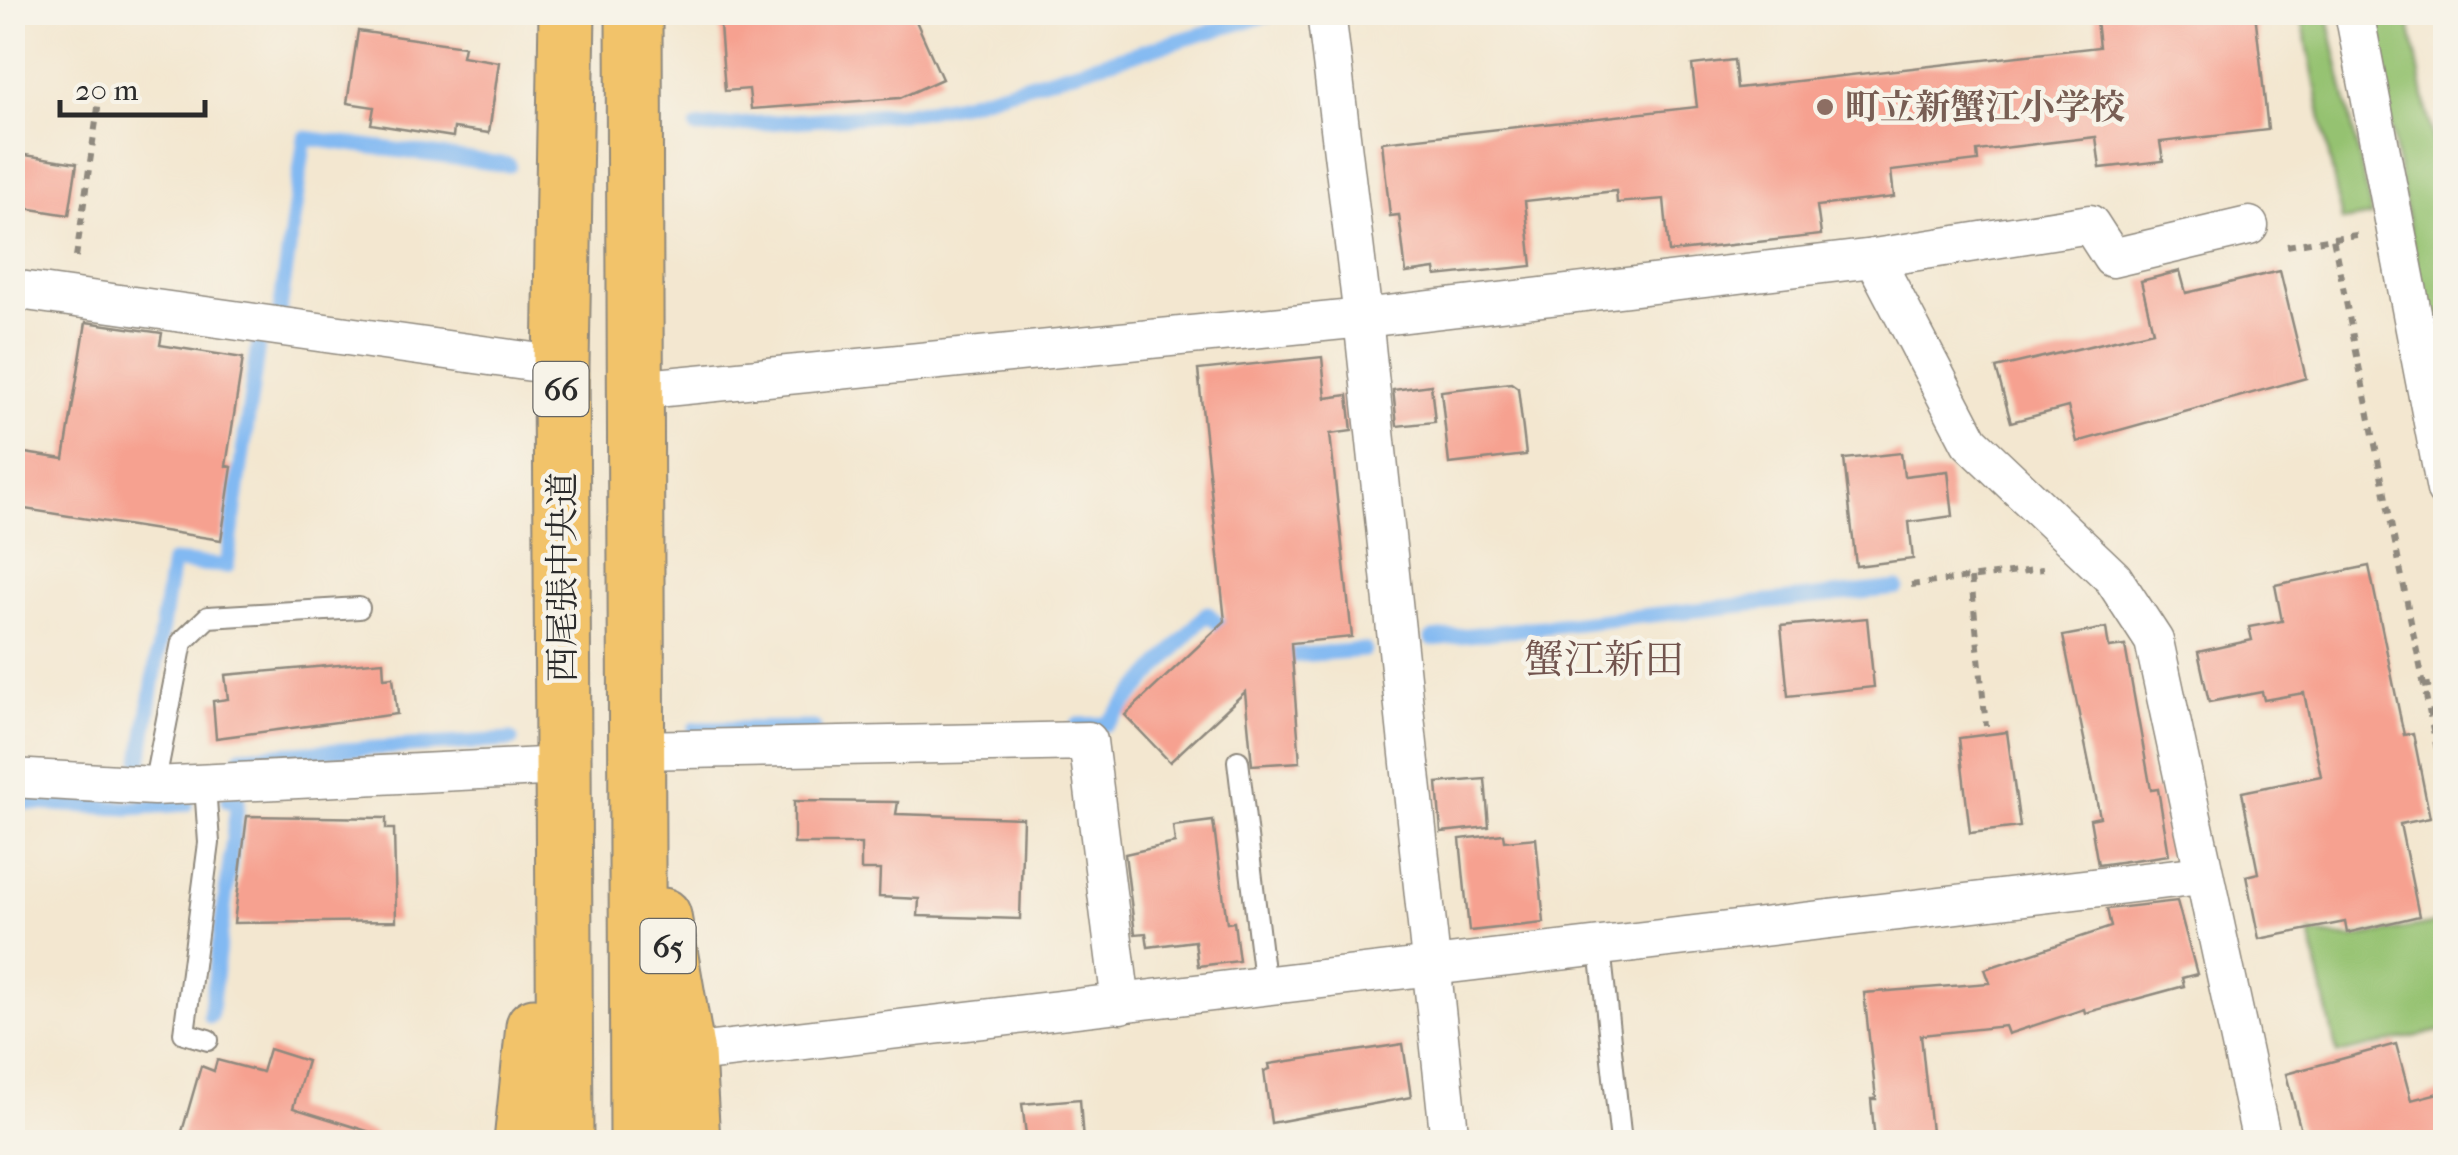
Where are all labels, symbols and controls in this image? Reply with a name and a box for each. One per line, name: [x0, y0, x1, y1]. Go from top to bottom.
scale bar: [60, 55, 205, 117]
text: 20 m: [75, 73, 138, 108]
place label: 町立新蟹江小学校: [1845, 87, 2125, 128]
marker: 町立新蟹江小学校: [1814, 96, 1836, 118]
road number: 66: [534, 362, 588, 416]
street label: 西尾張中央道: [542, 472, 583, 682]
district label: 蟹江新田: [1524, 637, 1684, 683]
road number: 65: [640, 919, 696, 973]

